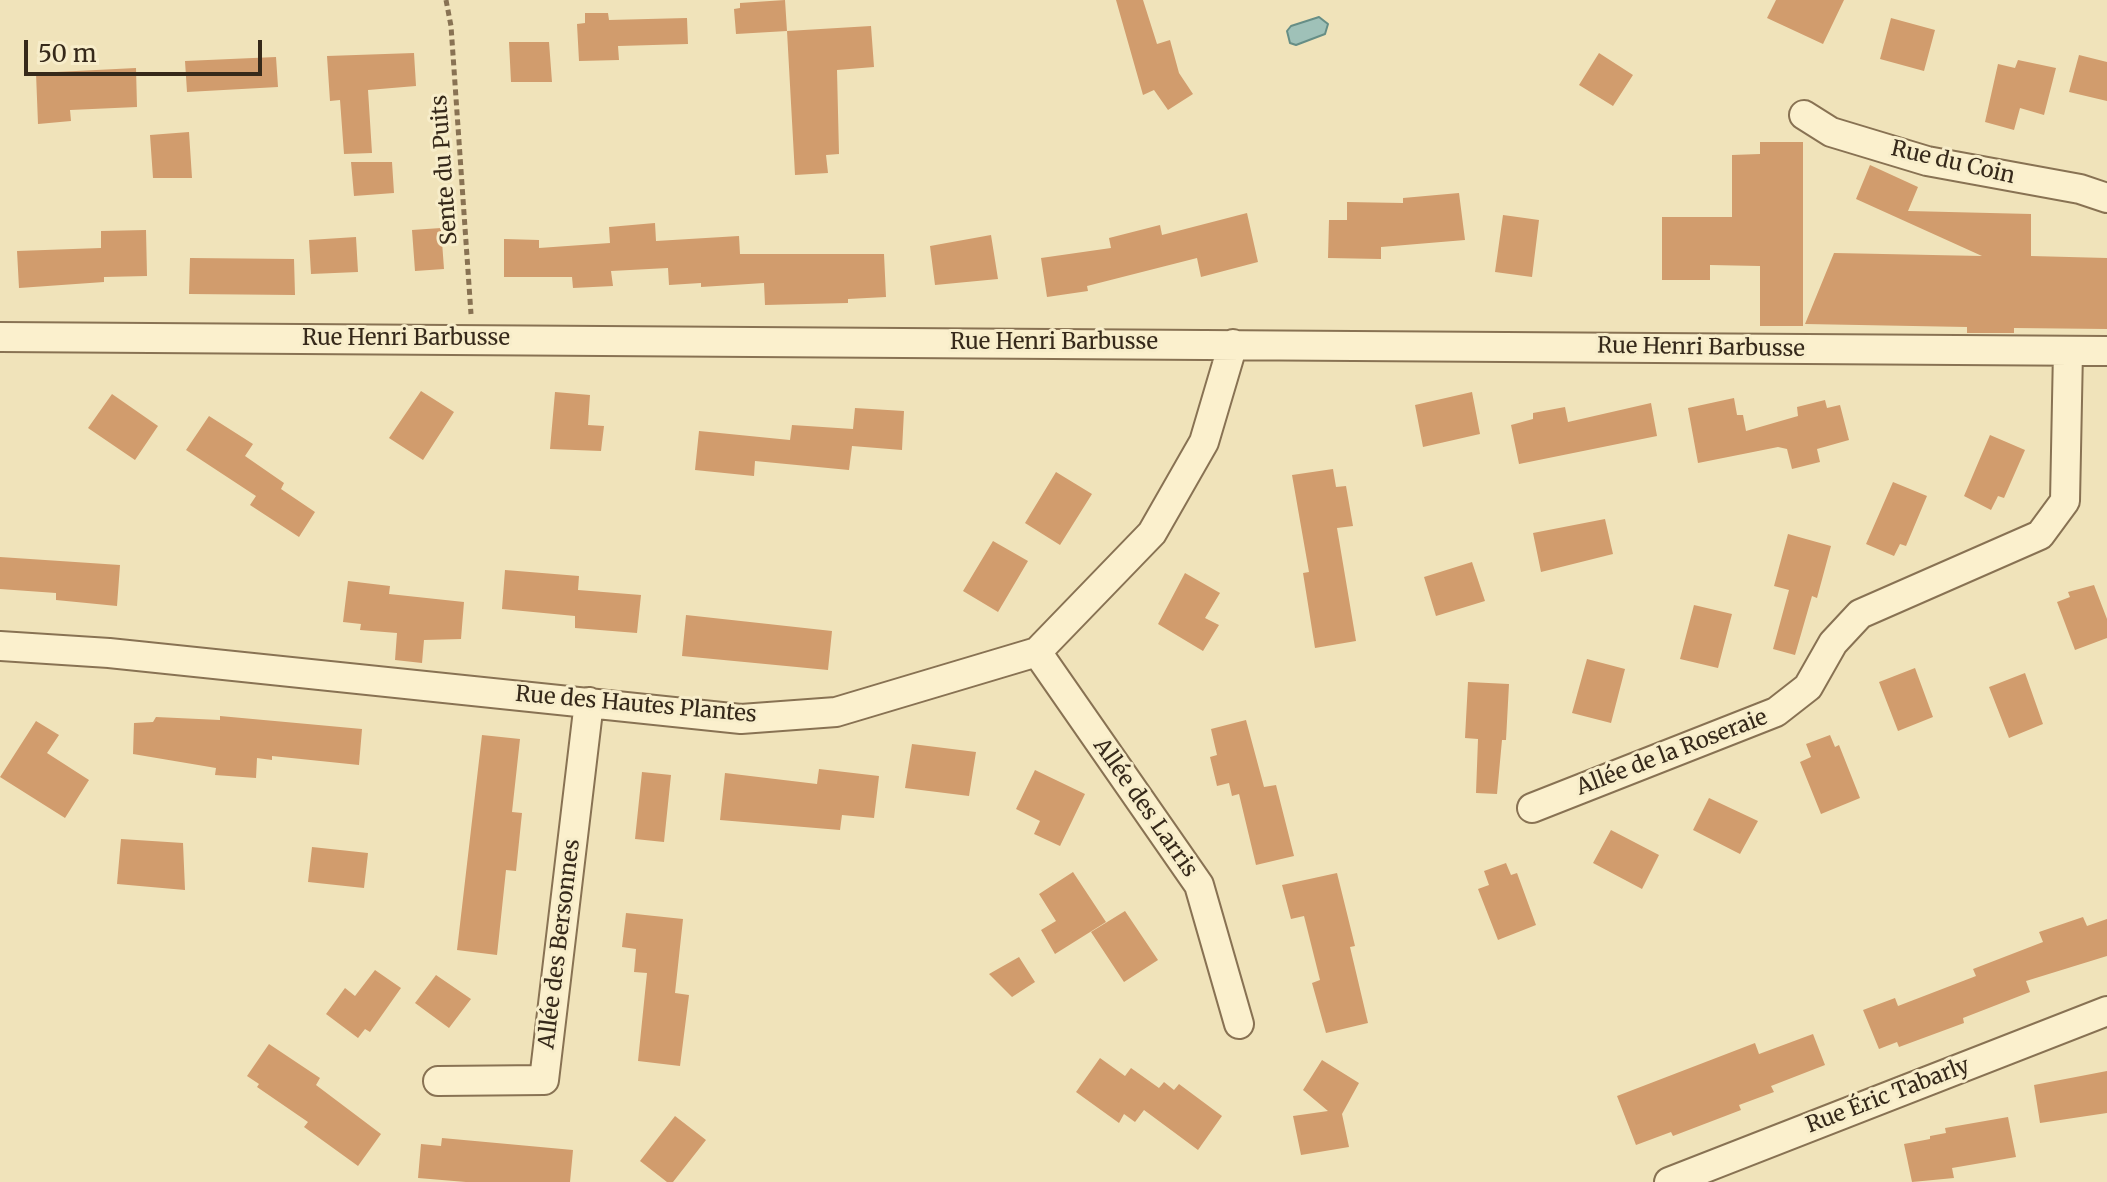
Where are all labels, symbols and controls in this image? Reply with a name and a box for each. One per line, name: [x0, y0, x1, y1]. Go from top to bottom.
scale bar: [28, 24, 266, 74]
text: 50 m: [38, 38, 97, 69]
street label: Sente du Puits: [427, 94, 463, 246]
street label: Rue du Coin: [1889, 136, 2017, 190]
street label: Rue Henri Barbusse: [302, 326, 510, 352]
street label: Rue Henri Barbusse: [950, 330, 1158, 356]
street label: Rue Henri Barbusse: [1597, 333, 1805, 363]
street label: Rue des Hautes Plantes: [514, 681, 758, 729]
street label: Allée de la Roseraie: [1573, 704, 1771, 802]
street label: Allée des Larris: [1087, 734, 1203, 882]
street label: Allée des Bersonnes: [534, 838, 586, 1050]
street label: Rue Éric Tabarly: [1803, 1053, 1973, 1139]

